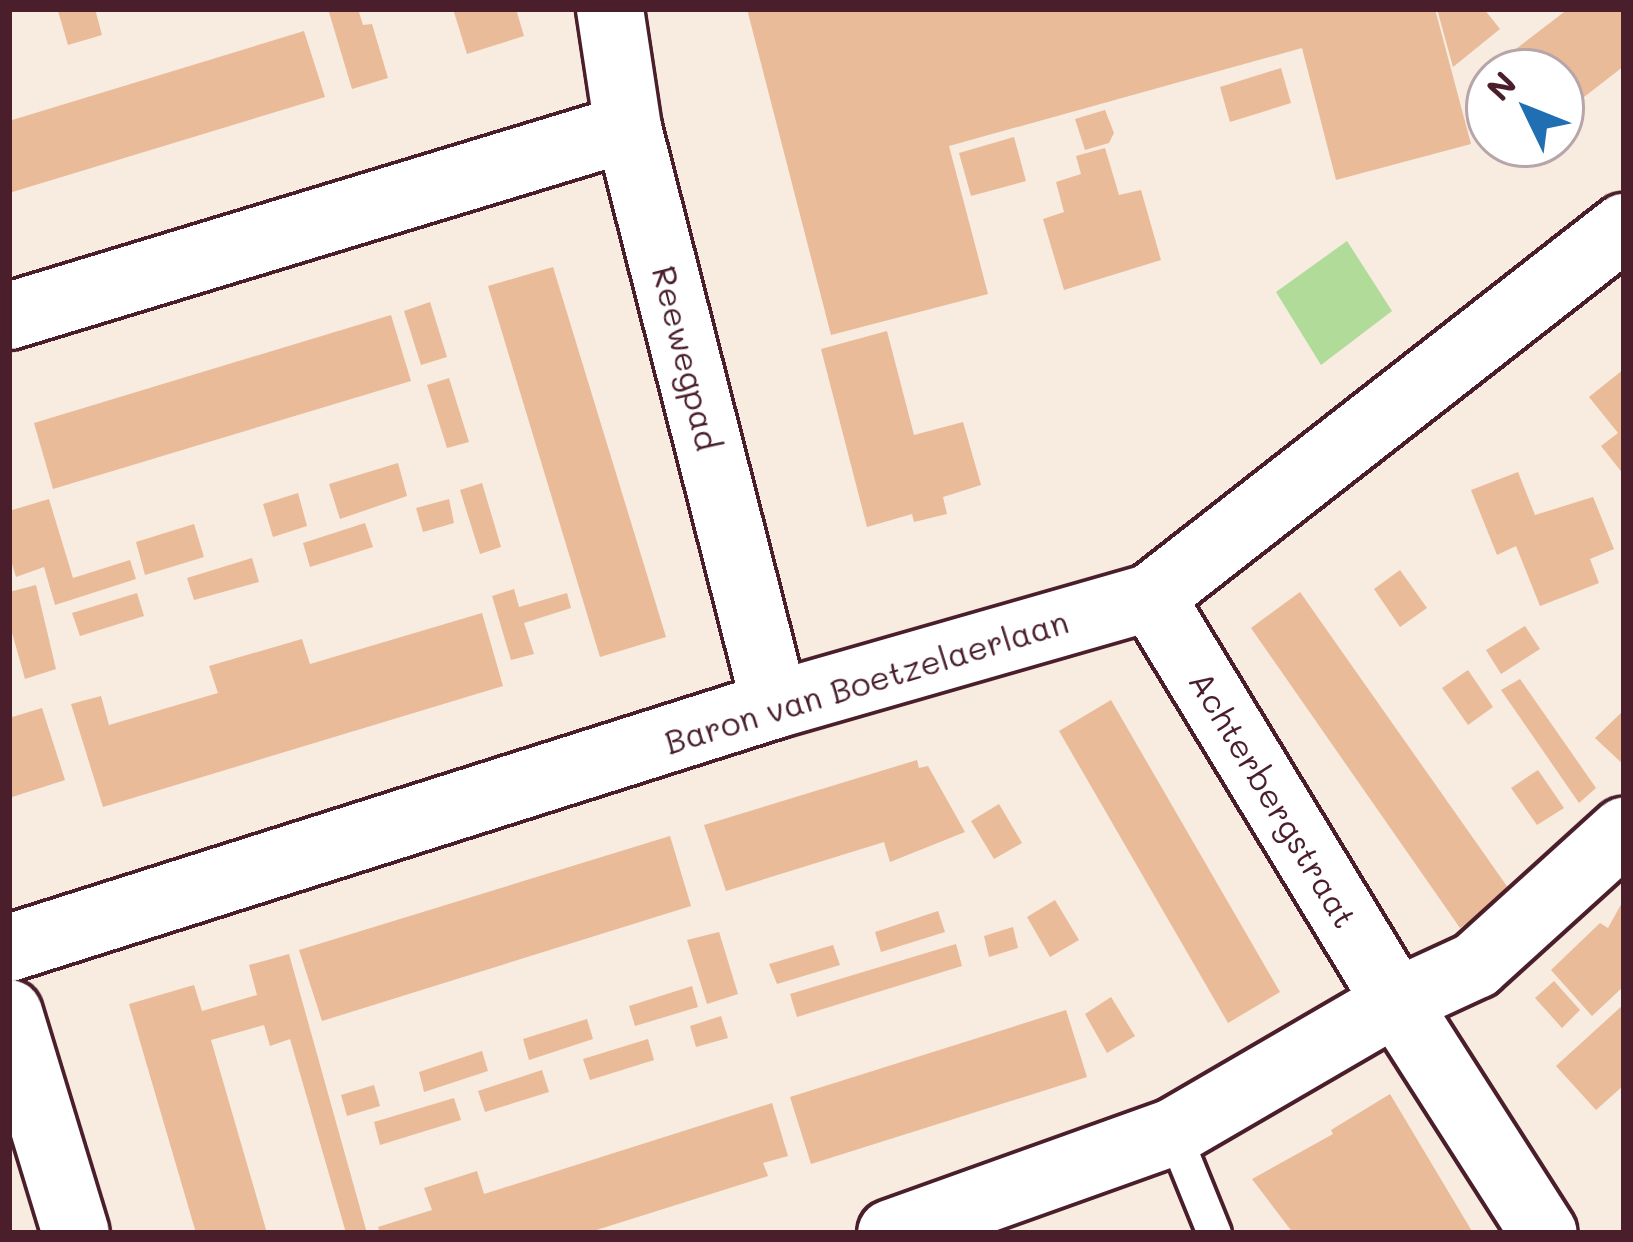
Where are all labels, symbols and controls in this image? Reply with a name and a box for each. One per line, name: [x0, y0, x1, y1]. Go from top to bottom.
north arrow: [1465, 48, 1585, 168]
text: N: [1476, 61, 1525, 109]
street label: Reewegpad: [645, 262, 729, 454]
street label: Baron van Boetzelaerlaan: [659, 601, 1073, 761]
street label: Achterbergstraat: [1182, 664, 1366, 934]

